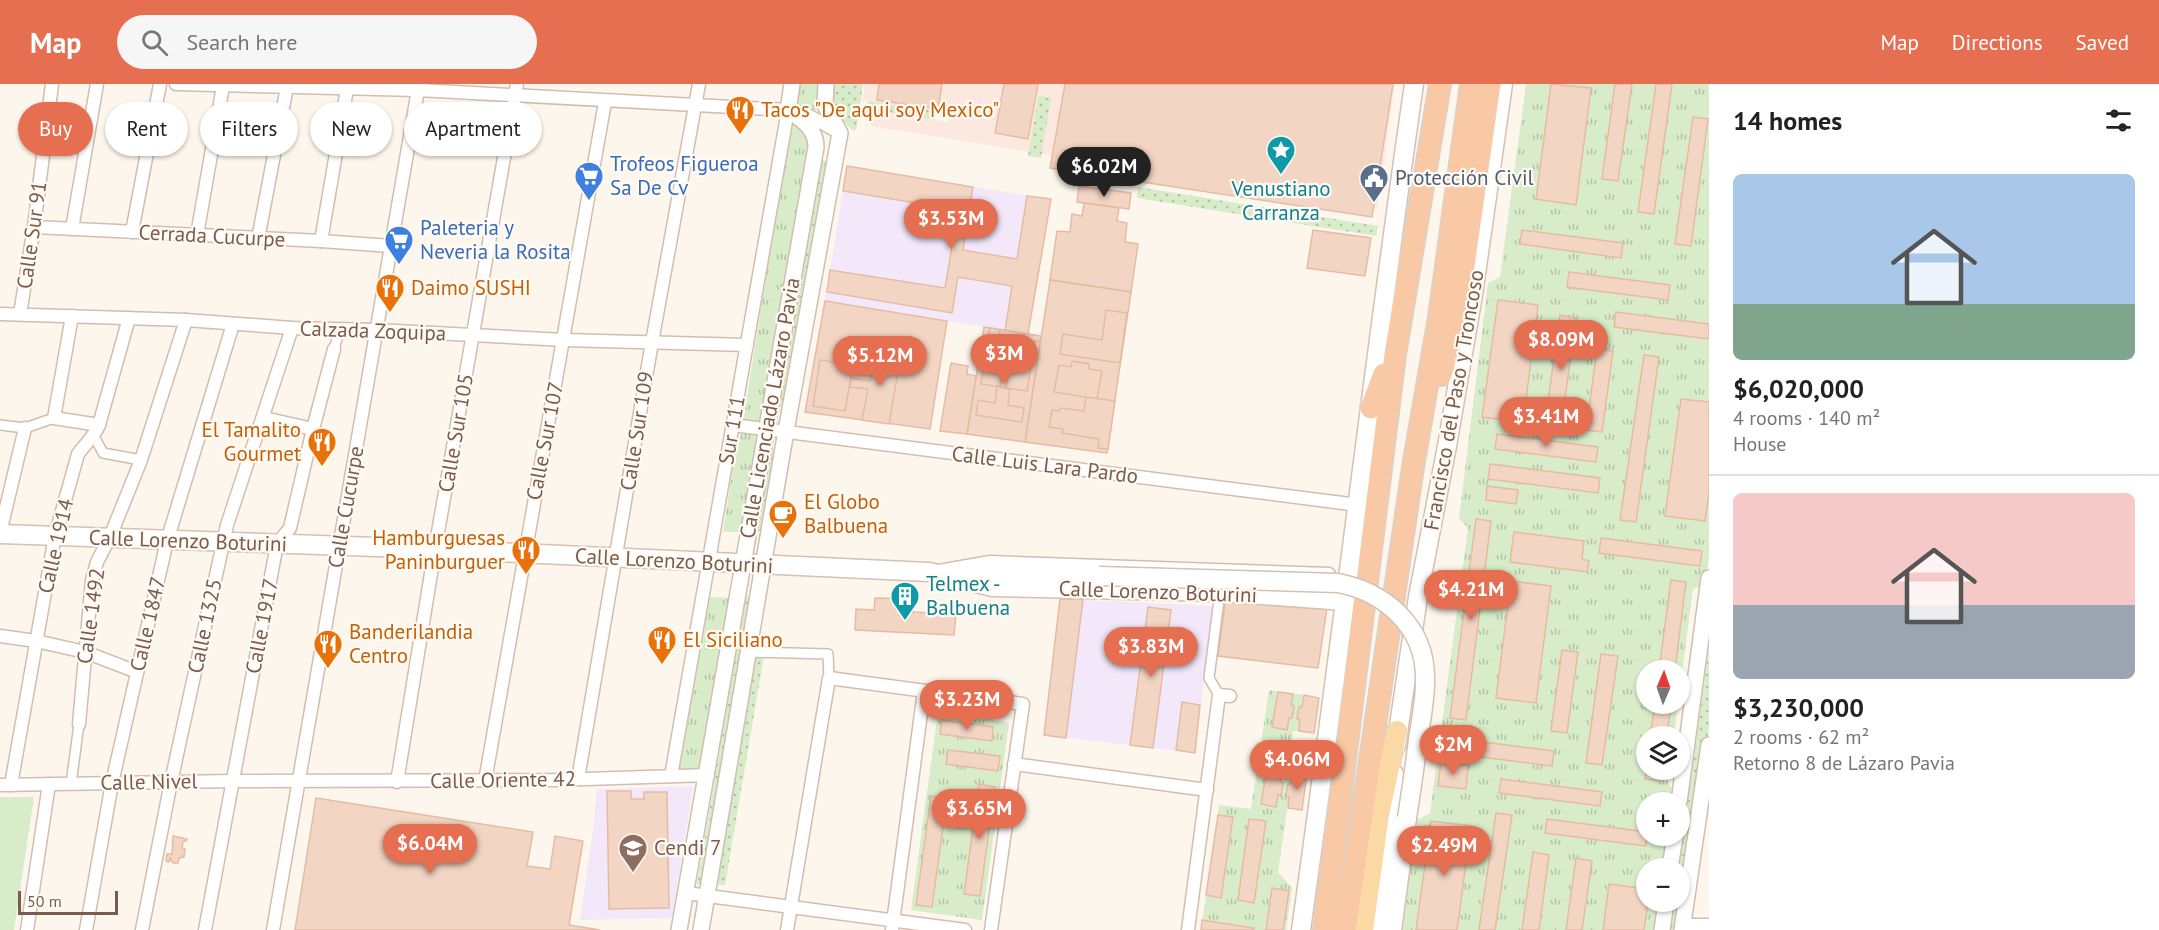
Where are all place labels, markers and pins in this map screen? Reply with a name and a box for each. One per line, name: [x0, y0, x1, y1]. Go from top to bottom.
restaurant icon: Tacos "De aqui soy Mexico": [724, 94, 756, 136]
place label: Tacos "De aqui soy Mexico": [761, 96, 999, 123]
place icon: Venustiano Carranza: [1265, 134, 1297, 176]
pin: $6.02M: [1055, 147, 1153, 198]
place label: Trofeos Figueroa Sa De Cv: [610, 150, 759, 201]
supermarket icon: Trofeos Figueroa Sa De Cv: [573, 160, 605, 202]
public building icon: Protección Civil: [1358, 162, 1390, 204]
place label: Protección Civil: [1395, 164, 1534, 191]
place label: Venustiano Carranza: [1231, 175, 1330, 226]
pin: $3.53M: [902, 199, 1000, 250]
place label: Paleteria y Neveria la Rosita: [420, 214, 571, 265]
supermarket icon: Paleteria y Neveria la Rosita: [383, 224, 415, 266]
restaurant icon: Daimo SUSHI: [374, 272, 406, 314]
place label: Daimo SUSHI: [411, 274, 531, 301]
pin: $8.09M: [1512, 320, 1610, 371]
pin: $3M: [975, 334, 1033, 385]
pin: $5.12M: [831, 336, 929, 387]
pin: $3.41M: [1497, 397, 1595, 448]
place label: El Tamalito Gourmet: [201, 416, 301, 467]
restaurant icon: El Tamalito Gourmet: [306, 426, 338, 468]
place label: El Globo Balbuena: [804, 488, 888, 539]
cafe icon: El Globo Balbuena: [767, 498, 799, 540]
place label: Hamburguesas Paninburguer: [372, 524, 505, 575]
restaurant icon: Hamburguesas Paninburguer: [510, 534, 542, 576]
place label: Telmex - Balbuena: [926, 570, 1010, 621]
pin: $4.21M: [1422, 570, 1520, 621]
building icon: Telmex - Balbuena: [889, 580, 921, 622]
place label: Banderilandia Centro: [349, 618, 473, 669]
restaurant icon: El Siciliano: [646, 624, 678, 666]
place label: El Siciliano: [683, 626, 783, 653]
pin: $3.83M: [1102, 627, 1200, 678]
restaurant icon: Banderilandia Centro: [312, 628, 344, 670]
pin: $3.23M: [918, 680, 1016, 731]
pin: $2M: [1424, 725, 1482, 776]
pin: $4.06M: [1248, 740, 1346, 791]
pin: $3.65M: [930, 789, 1028, 840]
pin: $6.04M: [381, 824, 479, 875]
pin: $2.49M: [1395, 826, 1493, 877]
school or university icon: Cendi 7: [617, 832, 649, 874]
place label: Cendi 7: [654, 834, 721, 861]

